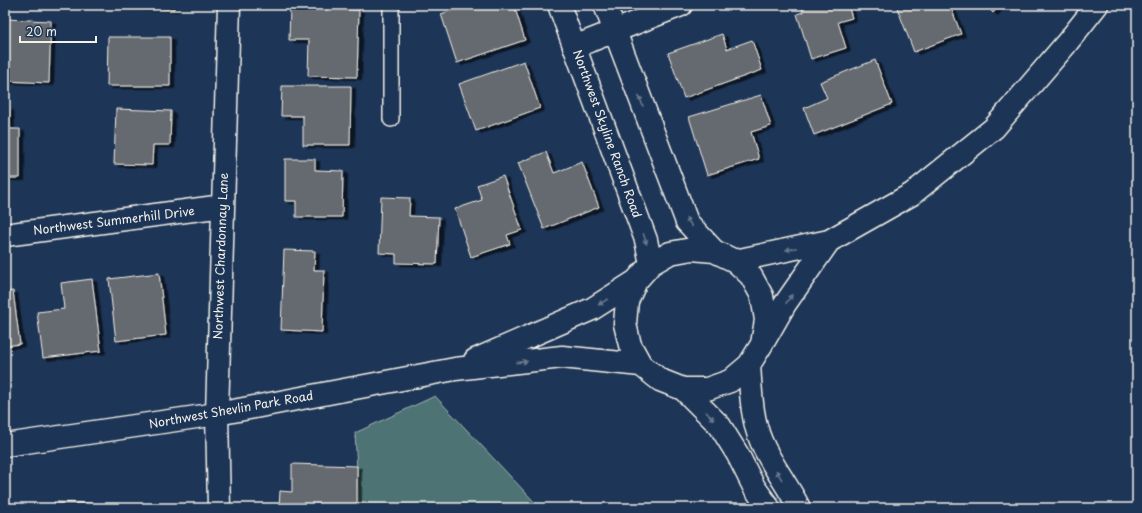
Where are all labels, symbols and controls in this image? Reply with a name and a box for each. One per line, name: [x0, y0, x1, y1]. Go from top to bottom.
scale bar: [20, 18, 96, 44]
text: 20 m: [26, 22, 57, 40]
street label: Northwest Skyline Ranch Road: [569, 47, 647, 220]
one-way arrow: [638, 95, 644, 107]
street label: Northwest Chardonnay Lane: [208, 172, 232, 340]
street label: Northwest Summerhill Drive: [32, 201, 196, 239]
one-way arrow: [685, 217, 693, 227]
one-way arrow: [642, 233, 648, 245]
one-way arrow: [785, 247, 797, 253]
one-way arrow: [785, 293, 793, 304]
one-way arrow: [597, 298, 609, 305]
one-way arrow: [516, 358, 528, 365]
street label: Northwest Shevlin Park Road: [147, 386, 314, 432]
one-way arrow: [705, 411, 715, 421]
one-way arrow: [775, 470, 783, 480]

